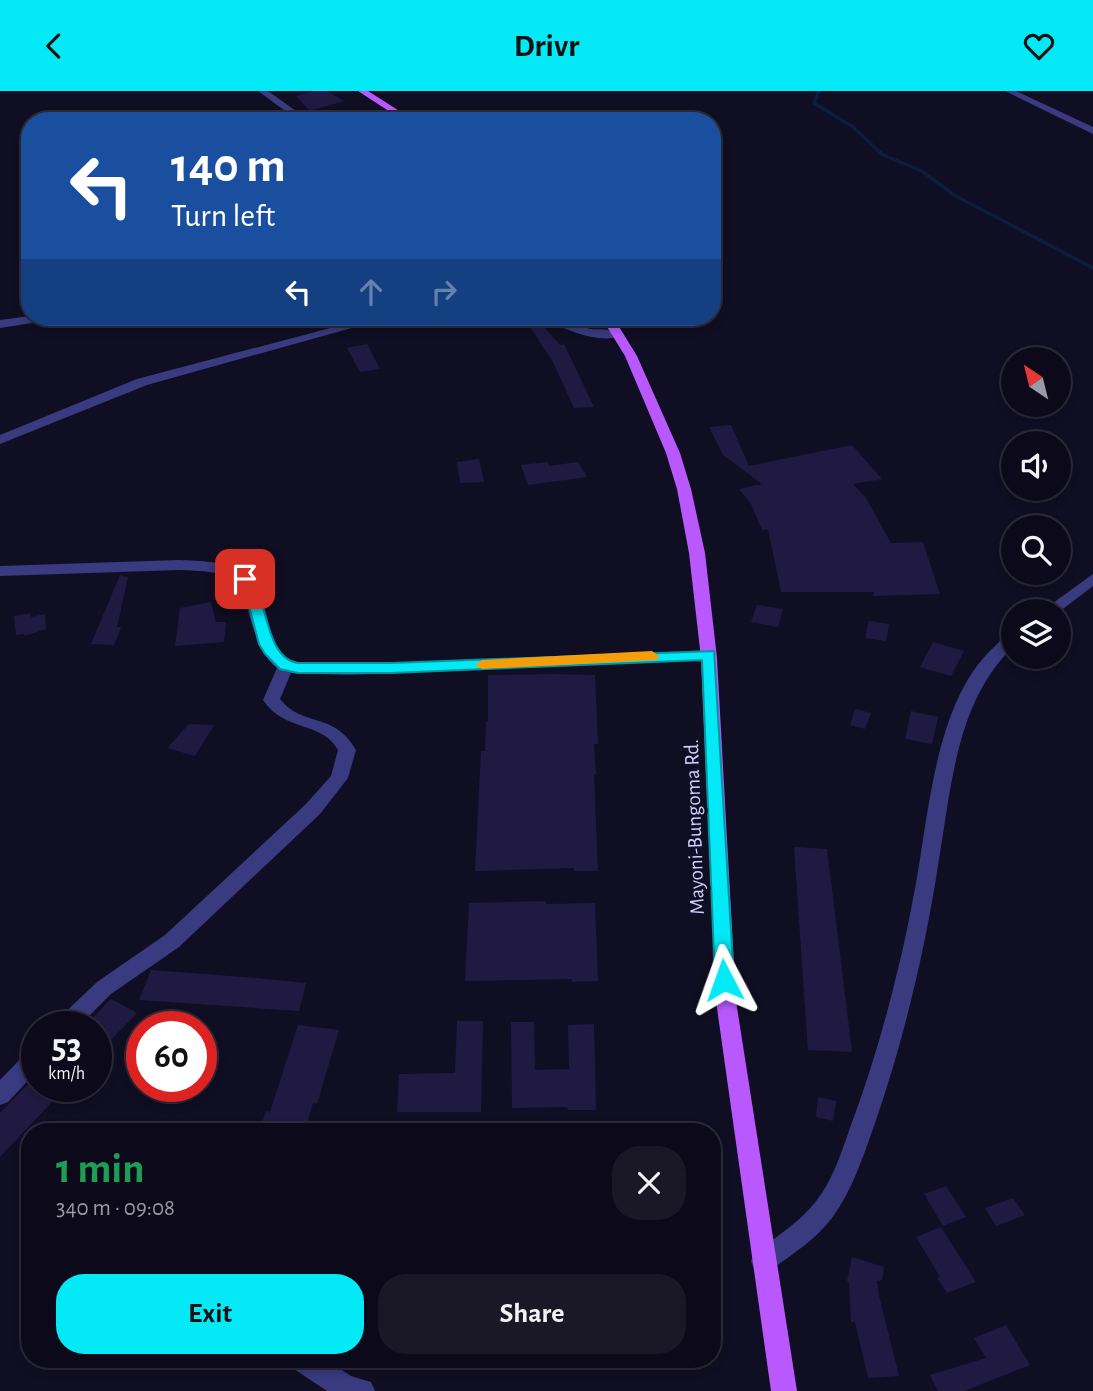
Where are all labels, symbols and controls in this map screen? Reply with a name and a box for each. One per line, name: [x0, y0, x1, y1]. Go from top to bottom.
icon: back: [35, 27, 73, 65]
icon: heart: [1020, 27, 1058, 65]
text: Drivr: [514, 30, 579, 62]
icon: left: [56, 140, 147, 231]
text: 140 m: [171, 142, 286, 191]
text: Turn left: [171, 200, 275, 232]
icon: left: [279, 273, 317, 311]
icon: ahead: [352, 273, 390, 311]
icon: right: [425, 273, 463, 311]
north arrow: [1001, 347, 1071, 417]
map controls: [1001, 347, 1071, 669]
button: sound: [1001, 431, 1071, 501]
button: search: [1001, 515, 1071, 585]
pin: [215, 549, 275, 609]
icon: arrive: [226, 560, 264, 598]
button: layers: [1001, 599, 1071, 669]
street label: Mayoni-Bungoma Rd.: [681, 739, 708, 915]
position arrow: [687, 943, 761, 1017]
speed limit sign: 60: [126, 1011, 217, 1102]
text: 53: [51, 1030, 82, 1065]
text: km/h: [48, 1065, 85, 1083]
button: close: [612, 1146, 686, 1220]
text: 1 min: [56, 1148, 145, 1190]
text: 340 m · 09:08: [56, 1197, 175, 1220]
button: Exit: [56, 1274, 364, 1354]
button: Share: [378, 1274, 686, 1354]

